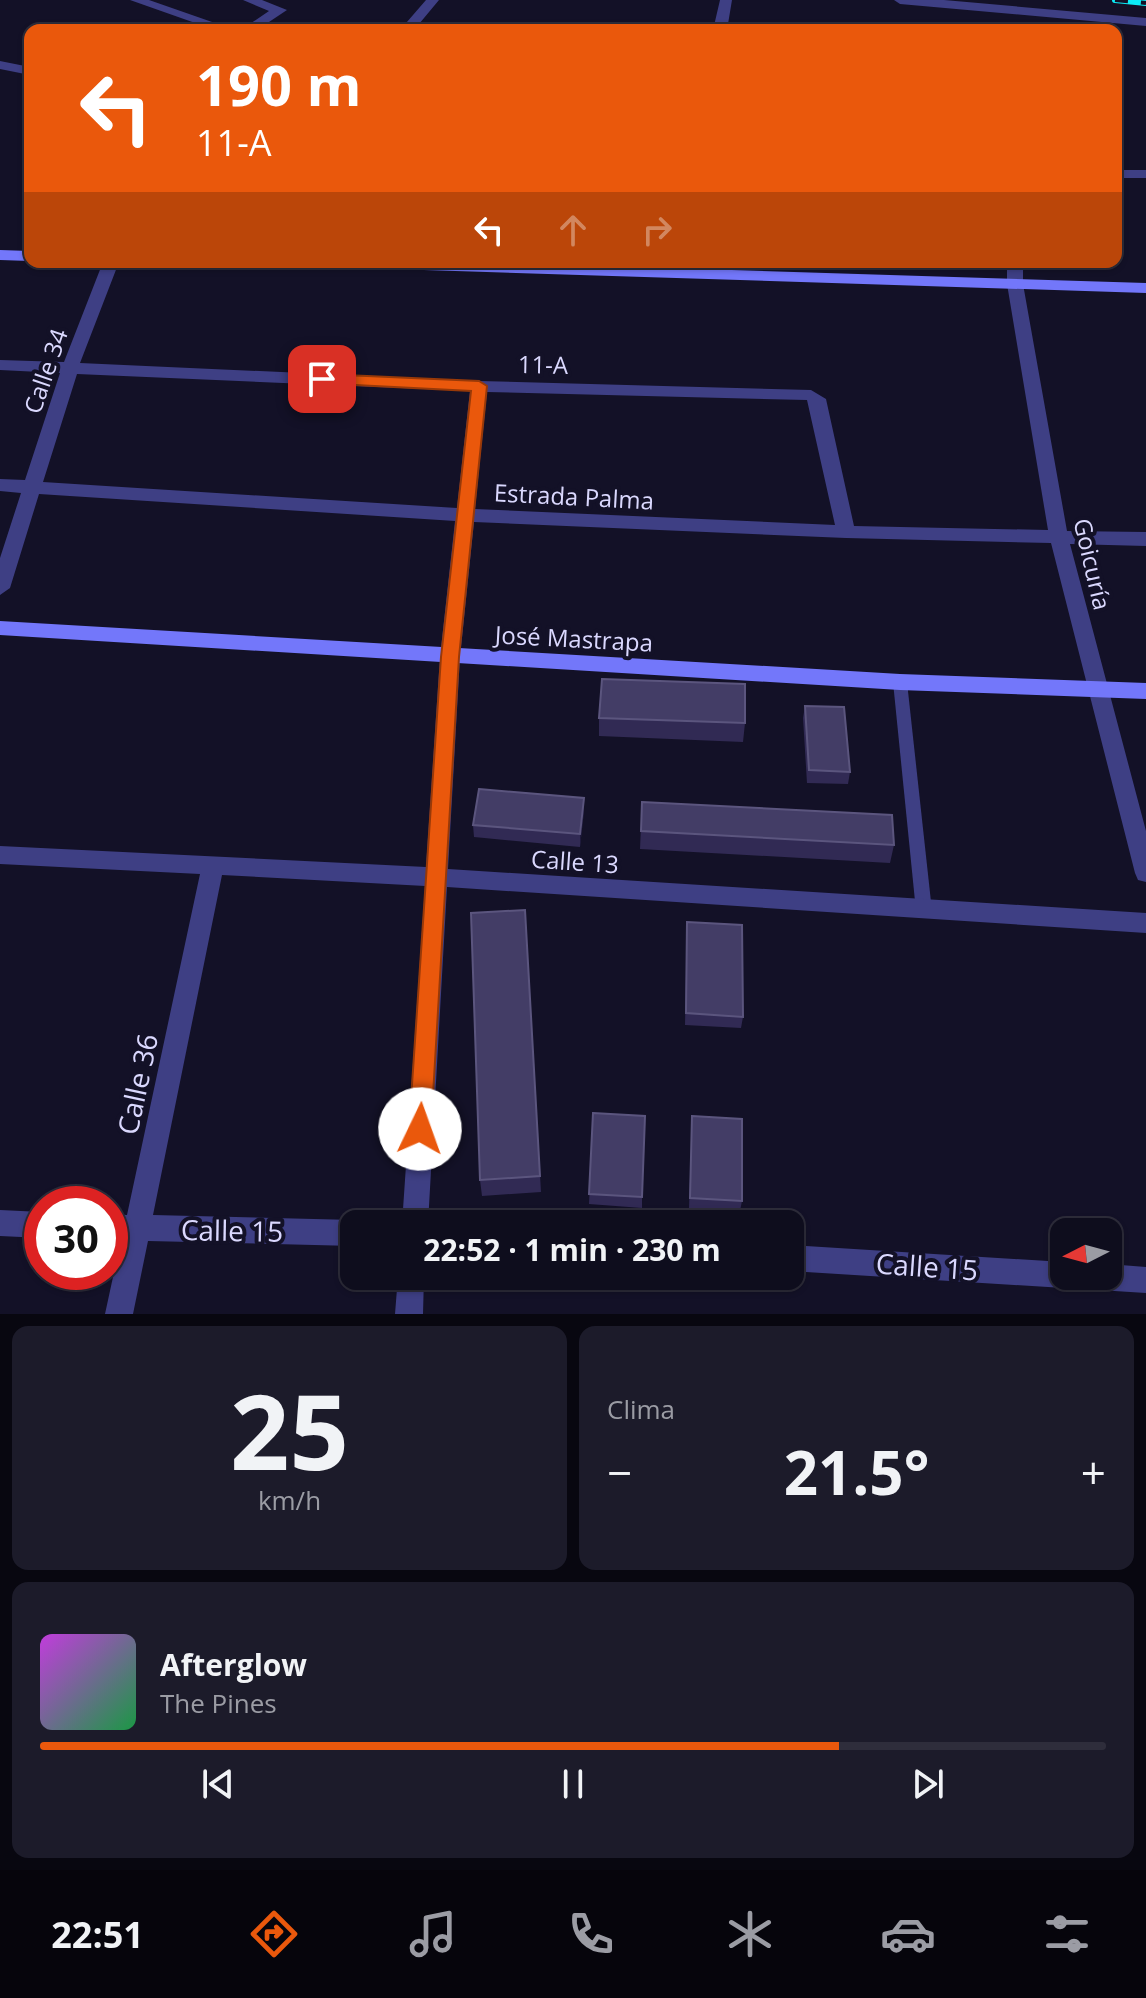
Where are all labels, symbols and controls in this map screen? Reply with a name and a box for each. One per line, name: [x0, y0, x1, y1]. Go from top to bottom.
text: 190 m: [196, 46, 362, 122]
icon: left: [64, 56, 168, 160]
text: 11-A: [196, 118, 272, 167]
icon: left: [467, 208, 511, 252]
icon: ahead: [551, 208, 595, 252]
icon: right: [635, 208, 679, 252]
street label: Calle 34: [15, 324, 75, 418]
pin: [288, 345, 356, 413]
street label: 11-A: [518, 347, 569, 381]
icon: arrive: [300, 357, 344, 401]
street label: Estrada Palma: [493, 475, 655, 517]
street label: Goicuría: [1066, 515, 1120, 613]
street label: José Mastrapa: [492, 617, 654, 659]
street label: Calle 13: [530, 841, 620, 881]
street label: Calle 36: [108, 1030, 166, 1138]
position arrow: [378, 1087, 462, 1171]
speed limit sign: 30: [24, 1186, 128, 1290]
street label: Calle 15: [180, 1210, 284, 1250]
north arrow: [1050, 1218, 1122, 1290]
map controls: [1050, 1218, 1122, 1290]
text: 22:52 · 1 min · 230 m: [423, 1229, 721, 1270]
street label: Calle 15: [875, 1243, 979, 1289]
text: 25: [230, 1359, 349, 1500]
text: Clima: [607, 1391, 675, 1427]
text: 21.5°: [784, 1431, 929, 1513]
text: −: [607, 1442, 632, 1502]
text: +: [1081, 1442, 1106, 1502]
text: km/h: [258, 1482, 321, 1518]
text: Afterglow: [160, 1644, 307, 1685]
text: The Pines: [160, 1685, 277, 1721]
icon: previous: [196, 1762, 240, 1806]
icon: pause: [551, 1762, 595, 1806]
icon: next: [906, 1762, 950, 1806]
icon: directions: [246, 1906, 302, 1962]
icon: music: [405, 1906, 461, 1962]
icon: phone: [563, 1906, 619, 1962]
icon: climate: [722, 1906, 778, 1962]
icon: car: [880, 1906, 936, 1962]
icon: filters: [1039, 1906, 1095, 1962]
text: 22:51: [51, 1910, 144, 1959]

